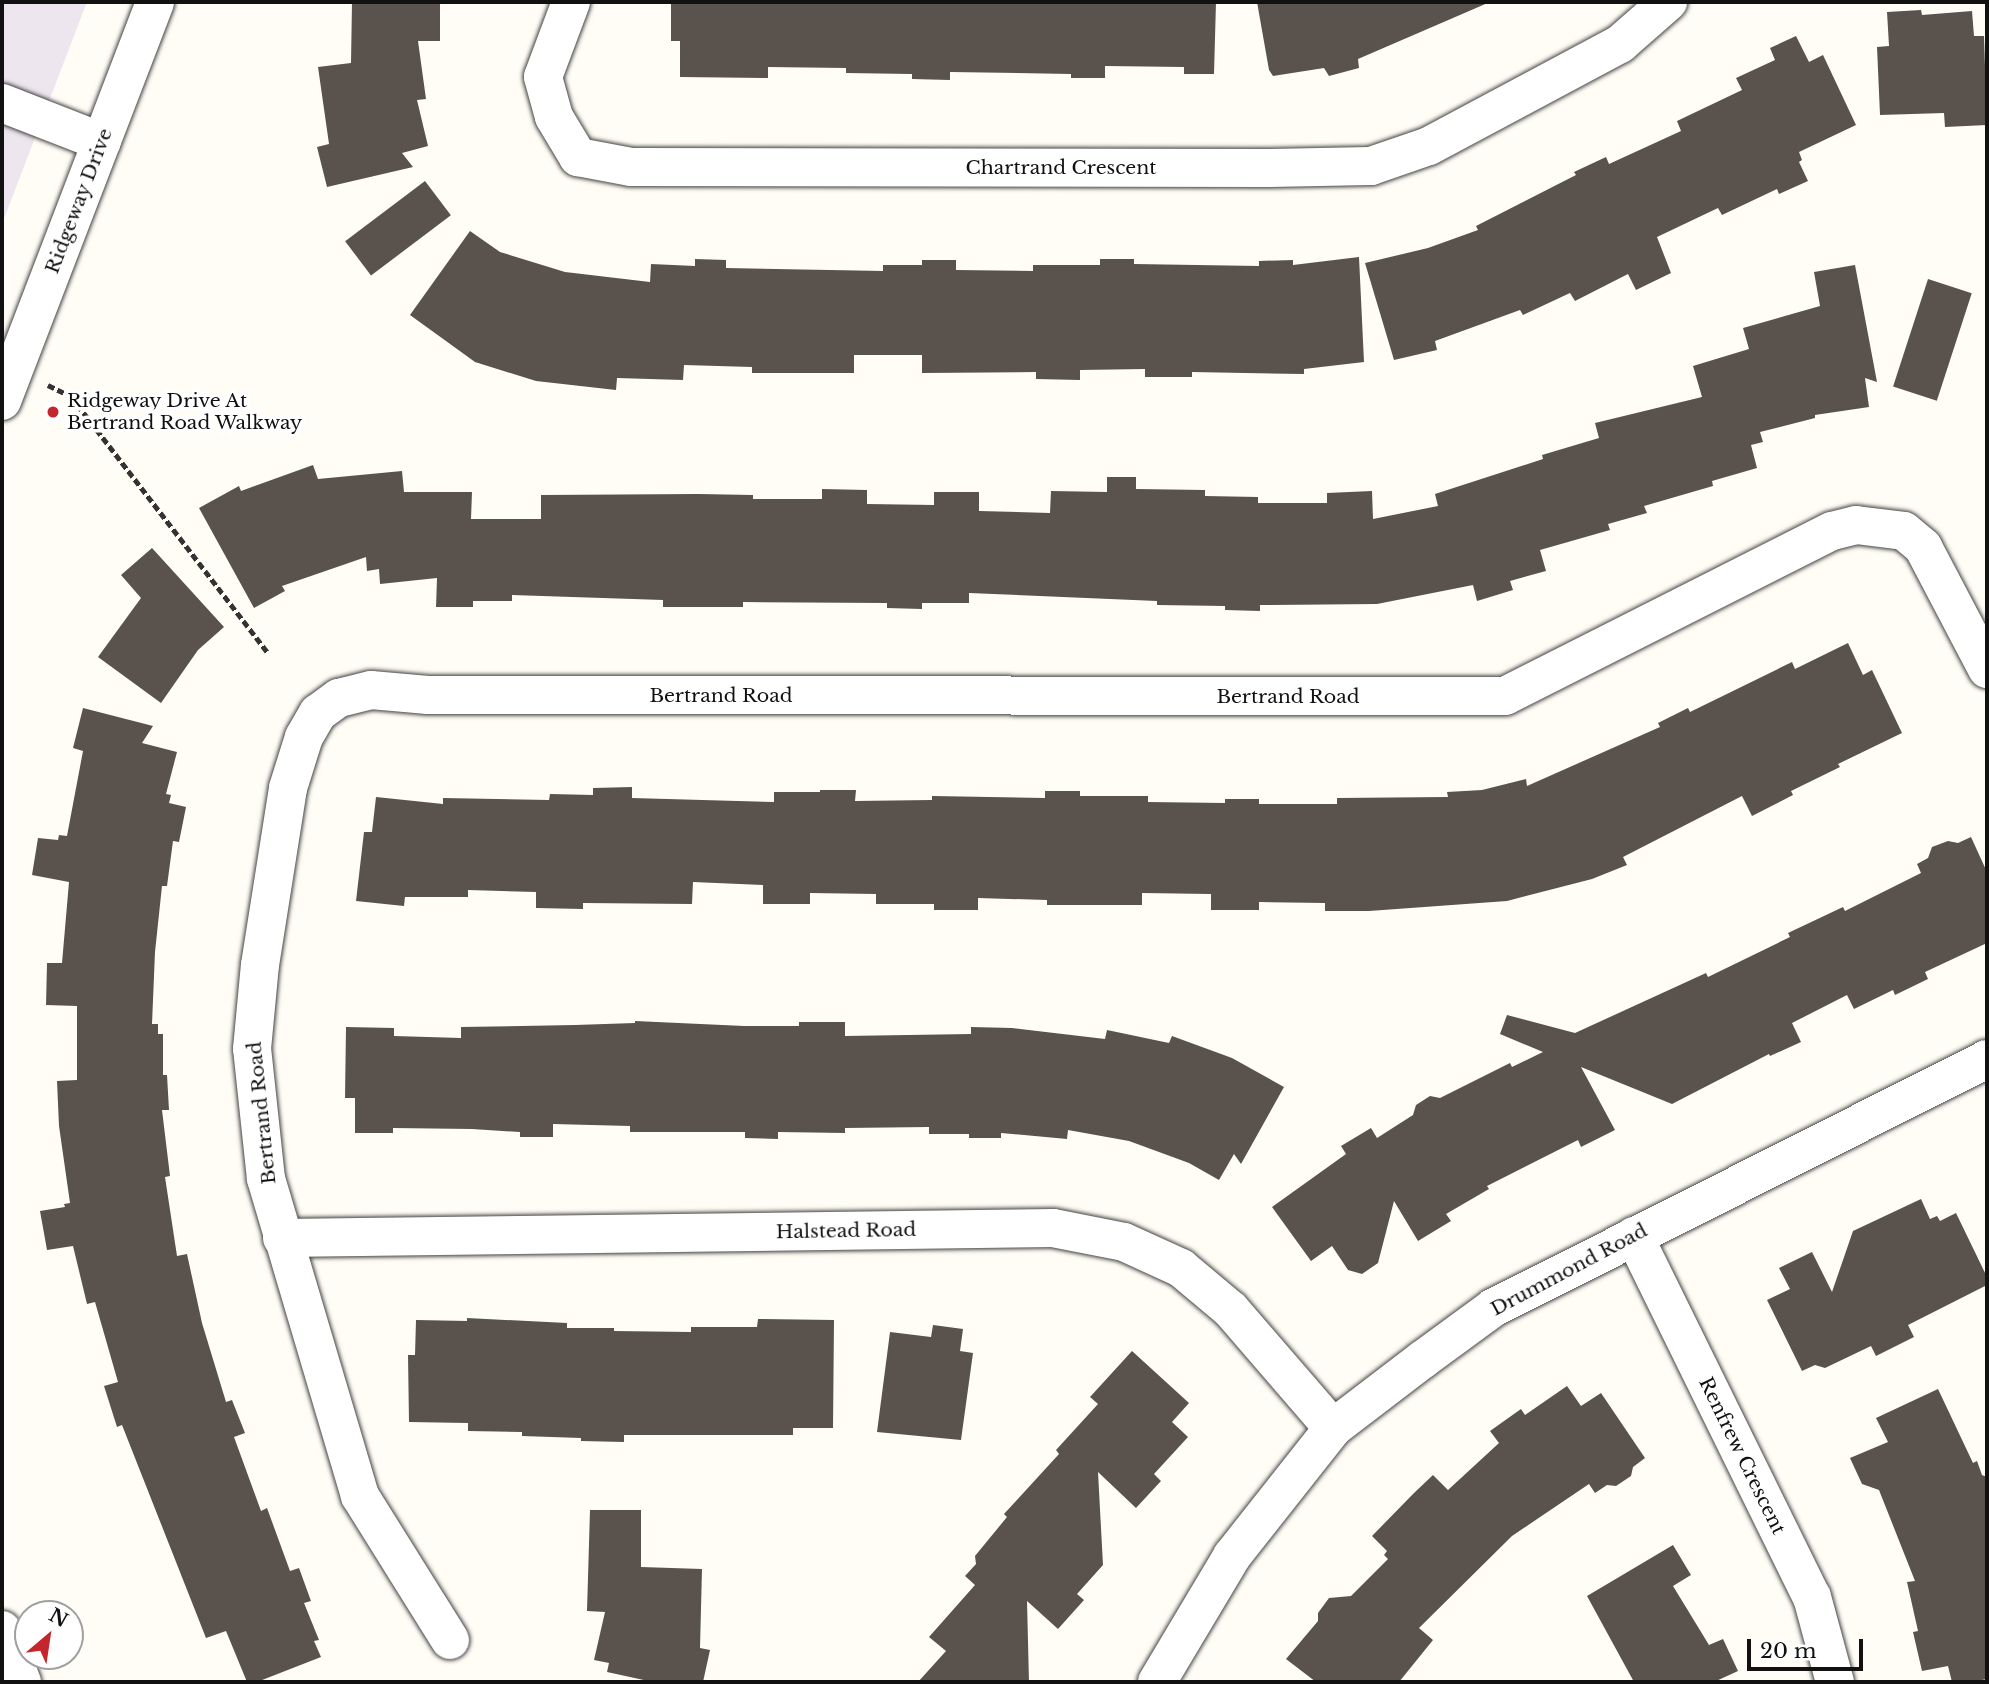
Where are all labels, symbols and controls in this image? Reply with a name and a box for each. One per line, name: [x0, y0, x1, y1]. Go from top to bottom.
street label: Ridgeway Drive: [41, 125, 117, 277]
street label: Chartrand Crescent: [966, 157, 1156, 179]
place label: Ridgeway Drive At Bertrand Road Walkway: [67, 390, 303, 434]
marker: Ridgeway Drive At Bertrand Road Walkway: [45, 404, 61, 420]
street label: Bertrand Road: [649, 685, 793, 707]
street label: Bertrand Road: [1216, 686, 1360, 708]
street label: Bertrand Road: [243, 1041, 281, 1185]
street label: Halstead Road: [776, 1218, 916, 1244]
street label: Drummond Road: [1487, 1219, 1651, 1321]
street label: Renfrew Crescent: [1694, 1373, 1790, 1539]
north arrow: [14, 1600, 84, 1670]
text: N: [45, 1604, 72, 1632]
scale bar: [1751, 1624, 1867, 1668]
text: 20 m: [1760, 1638, 1817, 1664]

